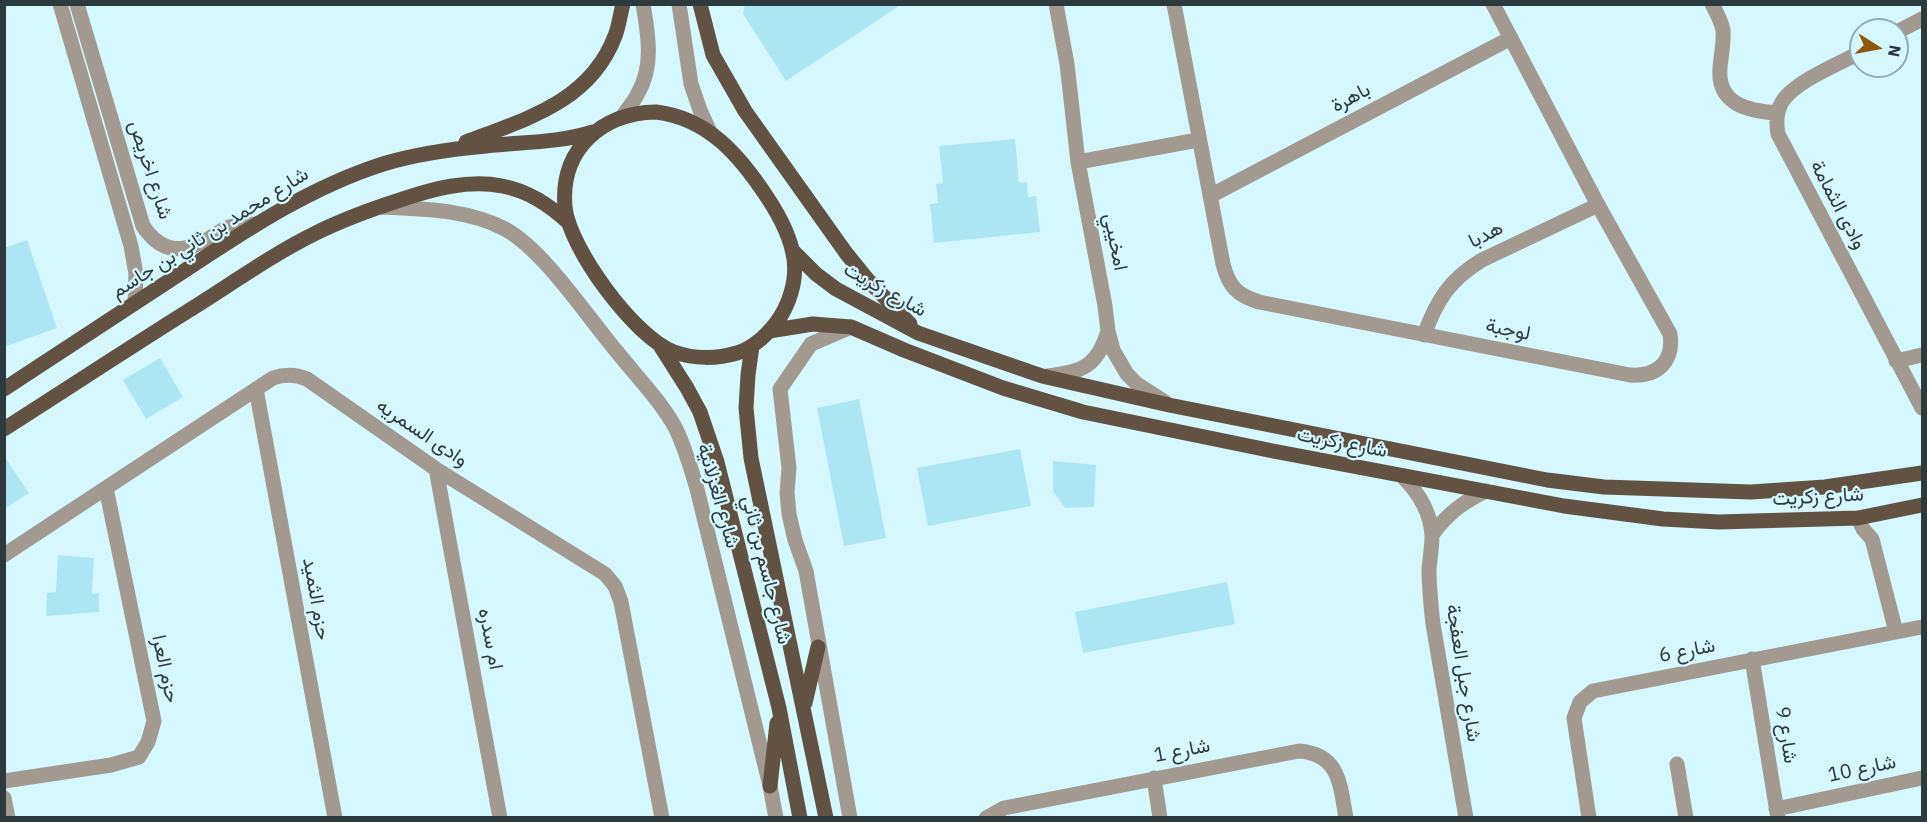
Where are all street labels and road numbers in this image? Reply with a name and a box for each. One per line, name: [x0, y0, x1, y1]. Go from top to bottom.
street label: باهرة: [1327, 78, 1375, 118]
street label: شارع اخريص: [123, 118, 177, 222]
street label: وادى الثمامة: [1805, 156, 1871, 254]
street label: شارع محمد بن ثاني بن جاسم: [107, 162, 313, 304]
street label: امخيبي: [1098, 211, 1132, 273]
street label: هدبا: [1465, 216, 1507, 254]
street label: شارع زكريت: [839, 257, 931, 323]
street label: لوجبة: [1483, 314, 1533, 346]
street label: وادى السمريه: [372, 394, 472, 472]
street label: شارع زكريت: [1295, 423, 1389, 463]
street label: شارع الغزلانية: [692, 441, 744, 551]
street label: شارع زكريت: [1772, 483, 1864, 511]
street label: شارع جاسم بن ثاني: [736, 493, 796, 647]
street label: حزم الثميد: [297, 556, 335, 642]
street label: شارع جبل العفجة: [1440, 602, 1486, 744]
street label: ام سدره: [472, 606, 508, 672]
street label: حزم العرا: [146, 633, 184, 705]
street label: شارع 6: [1657, 634, 1717, 668]
street label: شارع 9: [1770, 705, 1802, 765]
street label: شارع 1: [1152, 734, 1212, 768]
street label: شارع 10: [1826, 750, 1898, 788]

